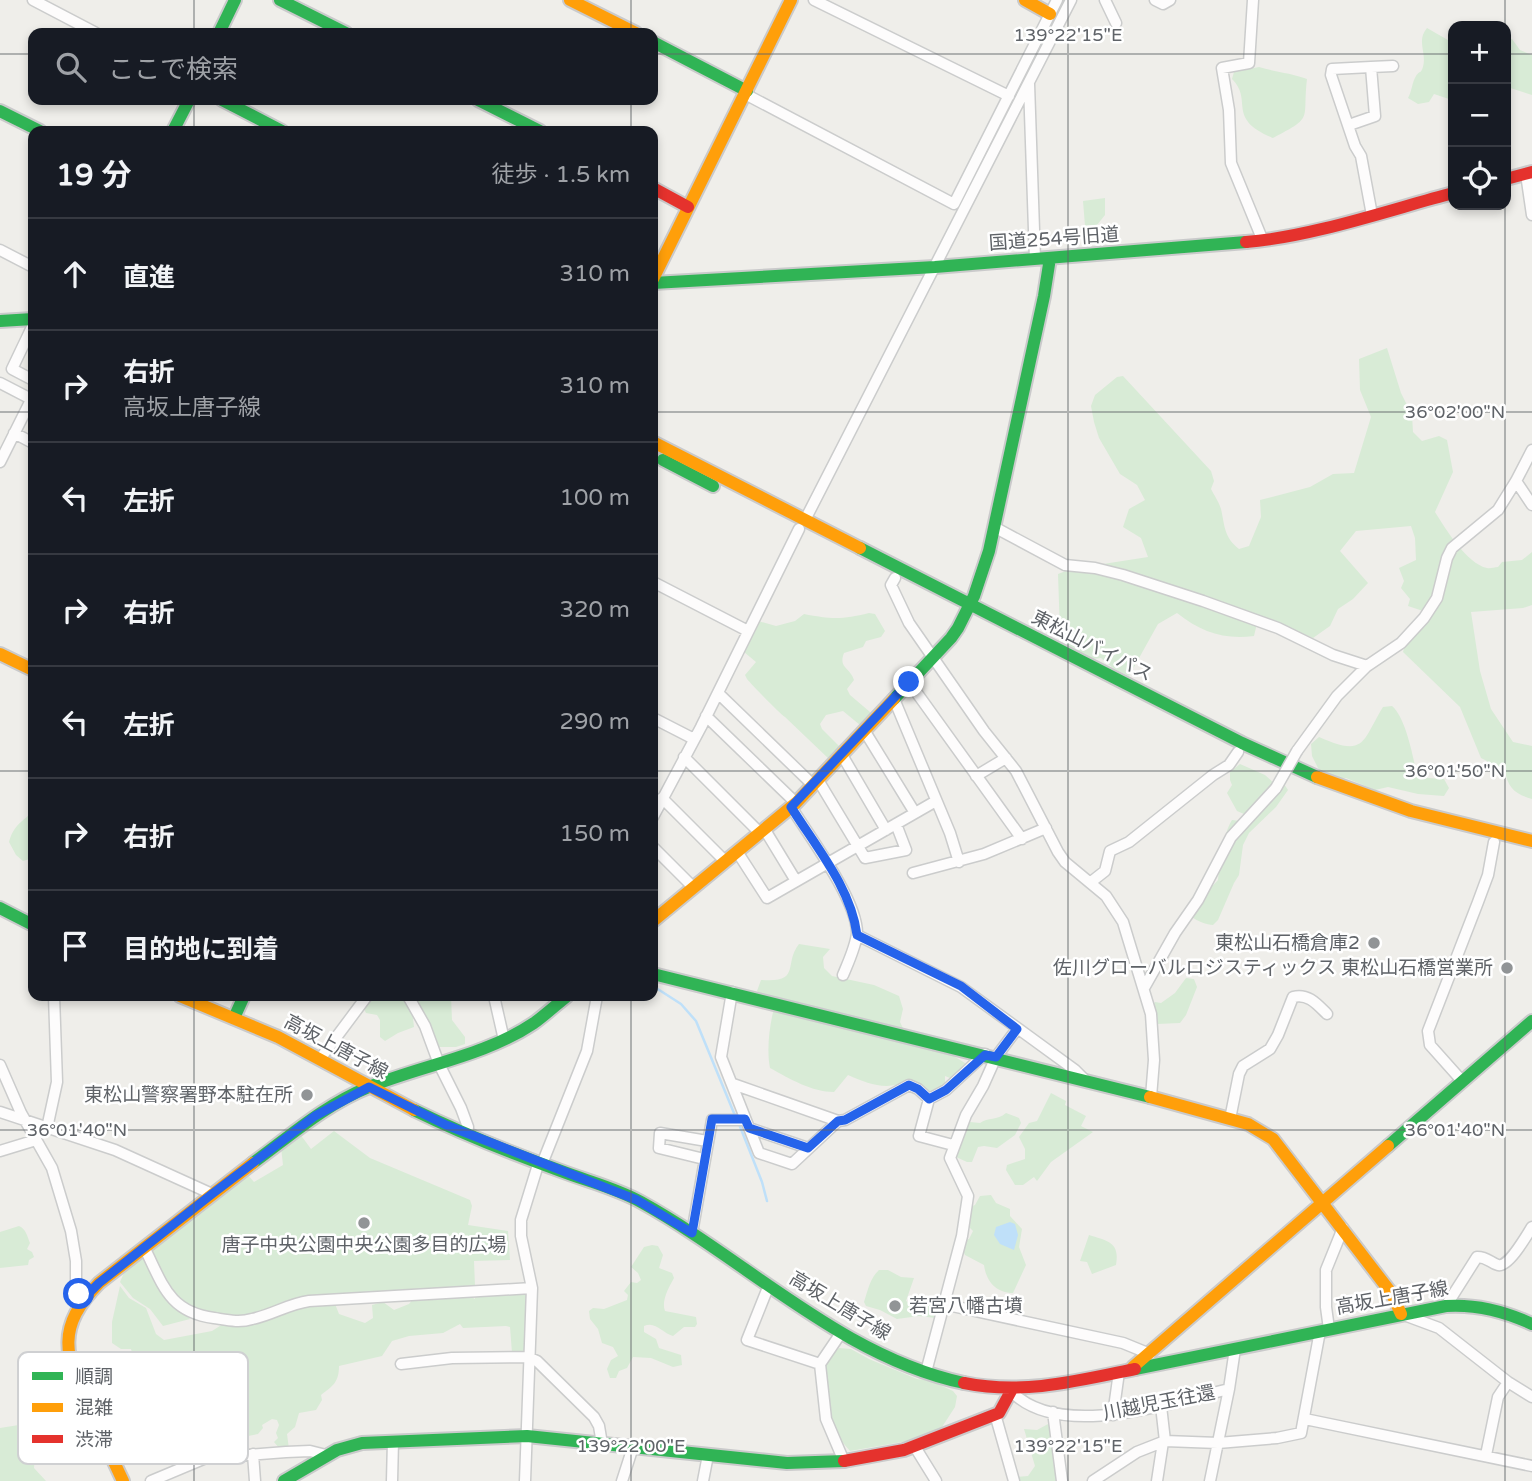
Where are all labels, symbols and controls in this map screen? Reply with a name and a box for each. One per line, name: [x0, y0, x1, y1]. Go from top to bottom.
map controls: [1448, 21, 1511, 210]
button: +: [1448, 21, 1511, 84]
text: 139°22'15"E: [1014, 24, 1122, 46]
search box: [28, 28, 658, 105]
icon: search: [52, 48, 90, 86]
text: ここで検索: [108, 54, 238, 85]
button: −: [1448, 84, 1511, 147]
button: locate: [1448, 147, 1511, 210]
text: 19 分: [56, 157, 131, 194]
text: 徒歩 · 1.5 km: [492, 161, 630, 189]
street label: 国道254号旧道: [988, 223, 1120, 255]
icon: ahead: [56, 255, 94, 293]
text: 310 m: [560, 260, 630, 288]
text: 直進: [123, 262, 175, 293]
text: 右折: [123, 357, 175, 388]
icon: right: [56, 367, 94, 405]
text: 310 m: [560, 372, 630, 400]
text: 高坂上唐子線: [123, 394, 261, 422]
text: 36°02'00"N: [1405, 401, 1505, 423]
icon: left: [56, 479, 94, 517]
text: 100 m: [560, 484, 630, 512]
text: 左折: [123, 486, 175, 517]
icon: right: [56, 591, 94, 629]
text: 320 m: [560, 596, 630, 624]
text: 右折: [123, 598, 175, 629]
street label: 東松山バイパス: [1028, 606, 1156, 686]
route end: [893, 666, 924, 697]
icon: left: [56, 703, 94, 741]
text: 290 m: [560, 708, 630, 736]
text: 左折: [123, 710, 175, 741]
text: 36°01'50"N: [1405, 760, 1505, 782]
icon: right: [56, 815, 94, 853]
text: 150 m: [560, 820, 630, 848]
text: 右折: [123, 822, 175, 853]
icon: arrive: [56, 927, 94, 965]
place label: 東松山石橋倉庫2: [1215, 932, 1360, 954]
text: 目的地に到着: [123, 934, 279, 965]
marker: 東松山石橋倉庫2: [1366, 935, 1382, 951]
place label: 佐川グローバルロジスティックス 東松山石橋営業所: [1053, 957, 1493, 979]
marker: 佐川グローバルロジスティックス 東松山石橋営業所: [1499, 960, 1515, 976]
street label: 高坂上唐子線: [281, 1011, 391, 1083]
place label: 東松山警察署野本駐在所: [84, 1084, 293, 1106]
marker: 東松山警察署野本駐在所: [299, 1087, 315, 1103]
text: 36°01'40"N: [27, 1119, 127, 1141]
text: 36°01'40"N: [1405, 1119, 1505, 1141]
marker: 唐子中央公園中央公園多目的広場: [356, 1215, 372, 1231]
place label: 唐子中央公園中央公園多目的広場: [221, 1234, 507, 1256]
street label: 高坂上唐子線: [785, 1267, 895, 1345]
street label: 高坂上唐子線: [1334, 1277, 1450, 1319]
route start: [63, 1278, 94, 1309]
place label: 若宮八幡古墳: [909, 1295, 1023, 1317]
marker: 若宮八幡古墳: [887, 1298, 903, 1314]
legend: [18, 1352, 248, 1464]
text: 順調: [75, 1366, 113, 1388]
street label: 川越児玉往還: [1101, 1381, 1217, 1425]
text: 混雑: [75, 1397, 113, 1419]
text: 渋滞: [75, 1429, 113, 1451]
text: 139°22'00"E: [577, 1435, 685, 1457]
text: 139°22'15"E: [1014, 1435, 1122, 1457]

